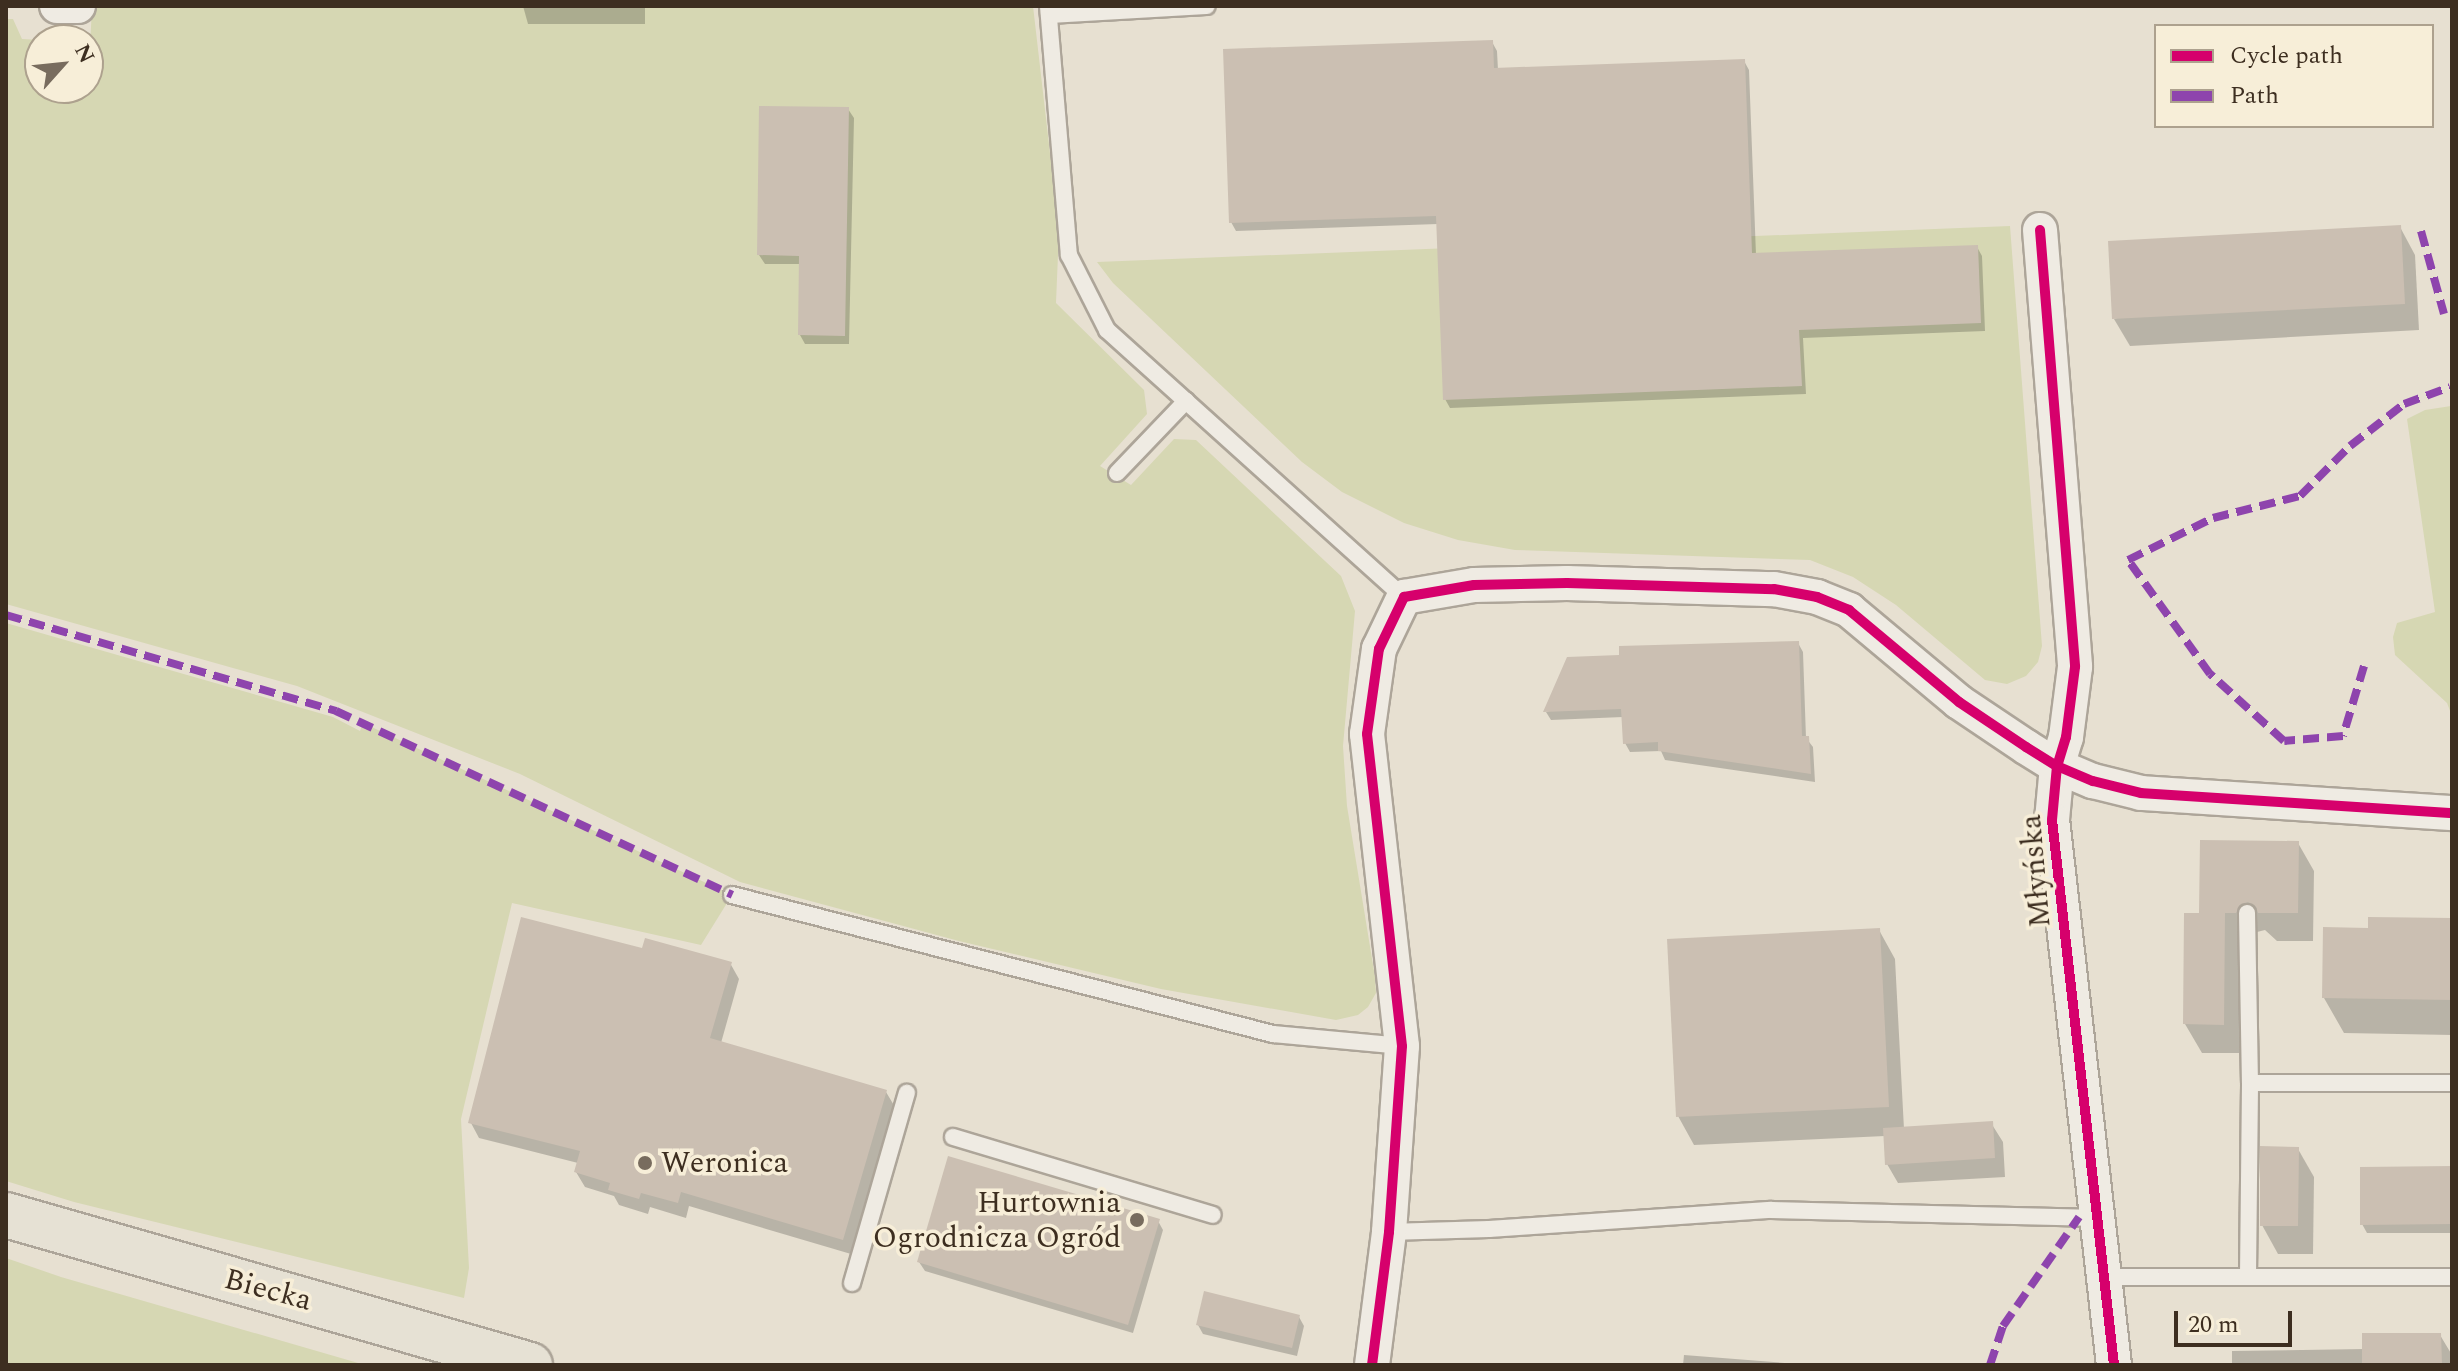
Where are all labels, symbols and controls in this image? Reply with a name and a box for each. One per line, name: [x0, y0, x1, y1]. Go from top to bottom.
north arrow: [24, 24, 104, 104]
legend: [2154, 24, 2434, 128]
text: N: [65, 38, 103, 69]
text: Cycle path: [2230, 38, 2343, 74]
text: Path: [2230, 78, 2279, 114]
street label: Młyńska: [2013, 813, 2059, 929]
place label: Weronica: [661, 1145, 788, 1181]
marker: Weronica: [636, 1154, 654, 1172]
place label: Hurtownia Ogrodnicza Ogród: [873, 1185, 1121, 1256]
marker: Hurtownia Ogrodnicza Ogród: [1128, 1211, 1146, 1229]
street label: Biecka: [220, 1261, 316, 1319]
scale bar: [2178, 1295, 2296, 1345]
text: 20 m: [2188, 1307, 2239, 1343]

